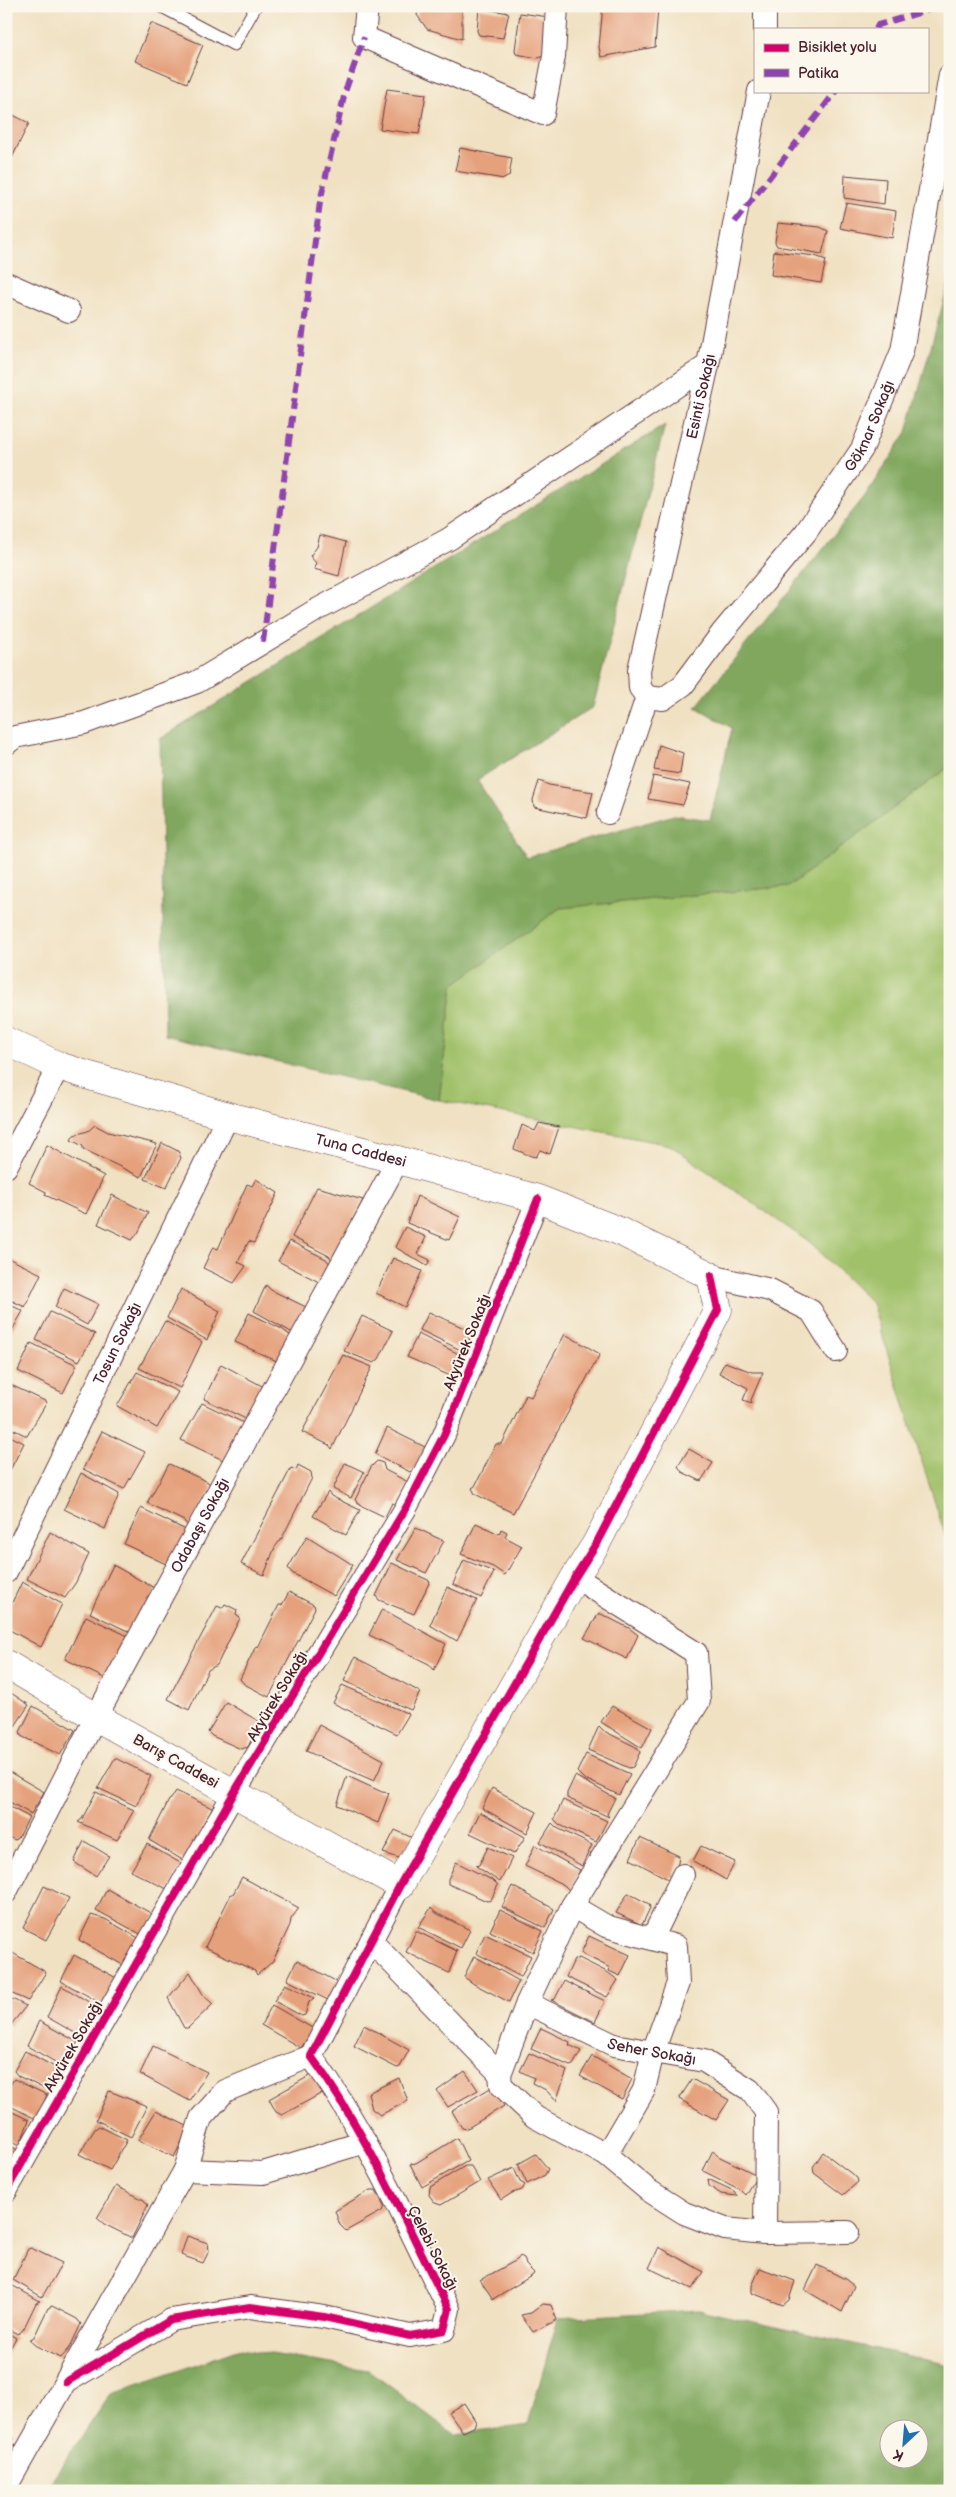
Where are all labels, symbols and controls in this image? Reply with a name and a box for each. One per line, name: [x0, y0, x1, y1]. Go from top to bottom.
legend: [754, 28, 928, 92]
text: Bisiklet yolu: [798, 38, 877, 57]
text: Patika: [798, 64, 839, 83]
street label: Esinti Sokağı: [683, 352, 720, 441]
street label: Göknar Sokağı: [840, 378, 899, 476]
street label: Tuna Caddesi: [313, 1130, 408, 1172]
street label: Akyürek Sokağı: [439, 1291, 495, 1393]
street label: Tosun Sokağı: [90, 1299, 146, 1388]
street label: Odabaşı Sokağı: [167, 1475, 234, 1576]
street label: Akyürek Sokağı: [243, 1647, 312, 1745]
street label: Barış Caddesi: [129, 1730, 222, 1793]
street label: Akyürek Sokağı: [40, 1997, 107, 2095]
street label: Seher Sokağı: [604, 2034, 698, 2069]
street label: Çelebi Sokağı: [403, 2203, 462, 2294]
north arrow: [878, 2420, 928, 2470]
text: K: [890, 2445, 907, 2465]

